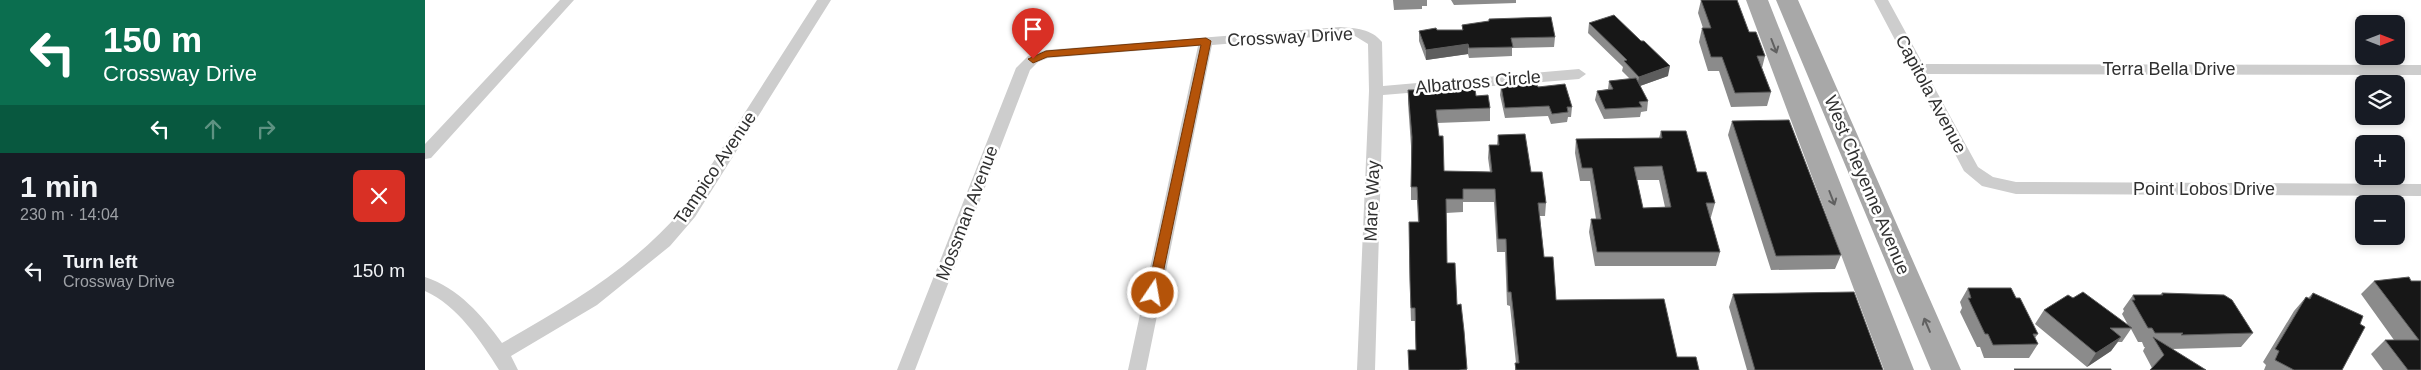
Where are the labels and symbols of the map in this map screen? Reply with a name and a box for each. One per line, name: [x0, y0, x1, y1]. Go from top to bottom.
pin: [1012, 8, 1054, 59]
north arrow: [2355, 15, 2405, 65]
street label: Crossway Drive: [1227, 24, 1353, 50]
street label: Capitola Avenue: [1891, 32, 1971, 156]
one-way arrow: [1770, 37, 1779, 53]
street label: Terra Bella Drive: [2102, 59, 2236, 79]
street label: Albatross Circle: [1414, 67, 1542, 97]
street label: West Cheyenne Avenue: [1820, 93, 1914, 277]
street label: Tampico Avenue: [670, 108, 760, 228]
street label: Mossman Avenue: [932, 143, 1002, 283]
street label: Mare Way: [1361, 160, 1383, 242]
street label: Point Lobos Drive: [2133, 179, 2275, 199]
one-way arrow: [1828, 189, 1837, 205]
position arrow: [1126, 266, 1178, 318]
one-way arrow: [1921, 318, 1931, 333]

